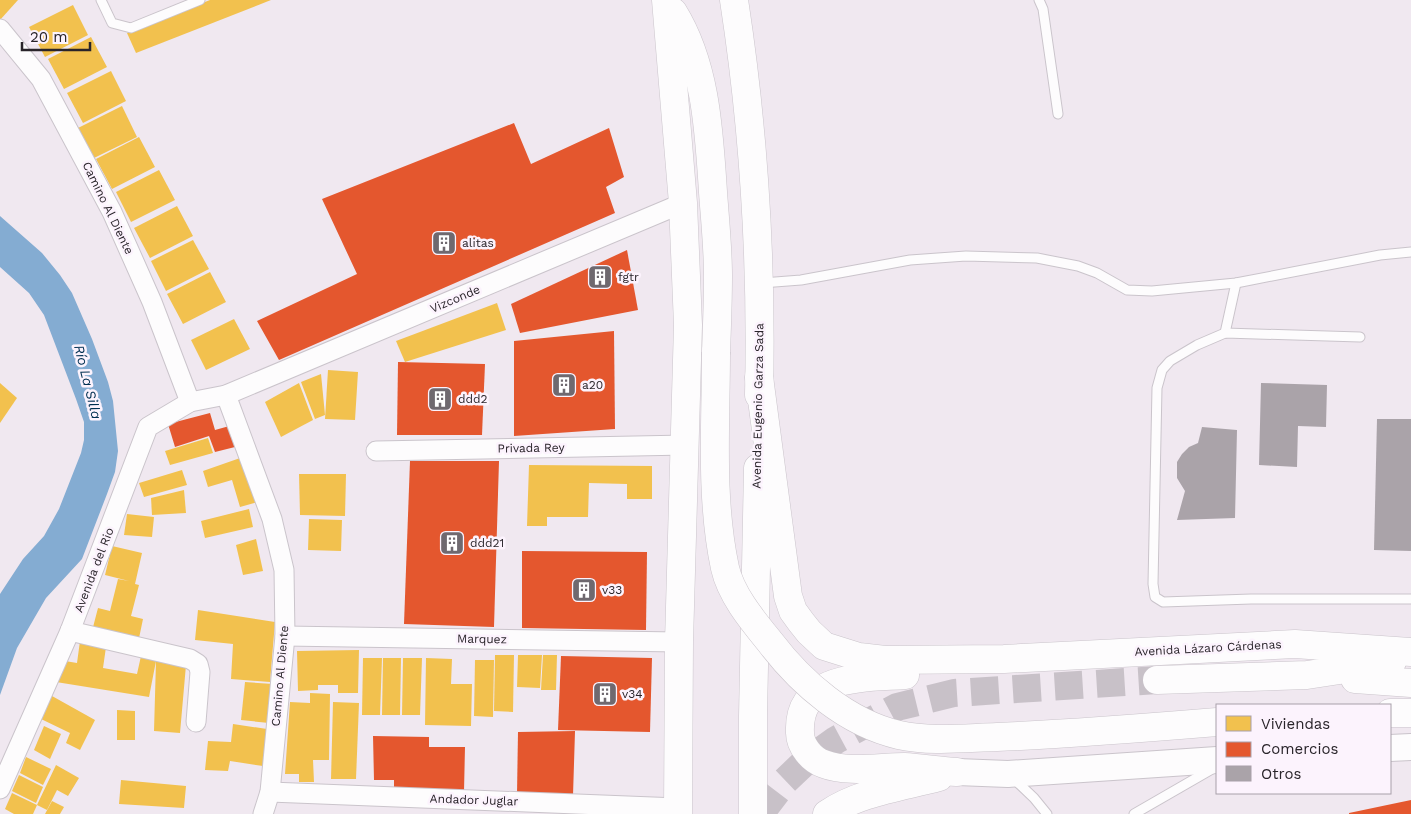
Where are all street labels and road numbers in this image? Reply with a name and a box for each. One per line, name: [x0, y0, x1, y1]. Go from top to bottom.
street label: Camino Al Diente: [80, 159, 136, 257]
street label: Vizconde: [428, 282, 482, 316]
street label: Avenida Eugenio Garza Sada: [750, 323, 766, 489]
street label: Privada Rey: [497, 440, 565, 456]
street label: Avenida del Rio: [71, 526, 117, 614]
street label: Camino Al Diente: [269, 625, 291, 727]
street label: Marquez: [457, 632, 507, 646]
street label: Avenida Lázaro Cárdenas: [1134, 637, 1282, 659]
street label: Andador Juglar: [429, 791, 519, 809]

